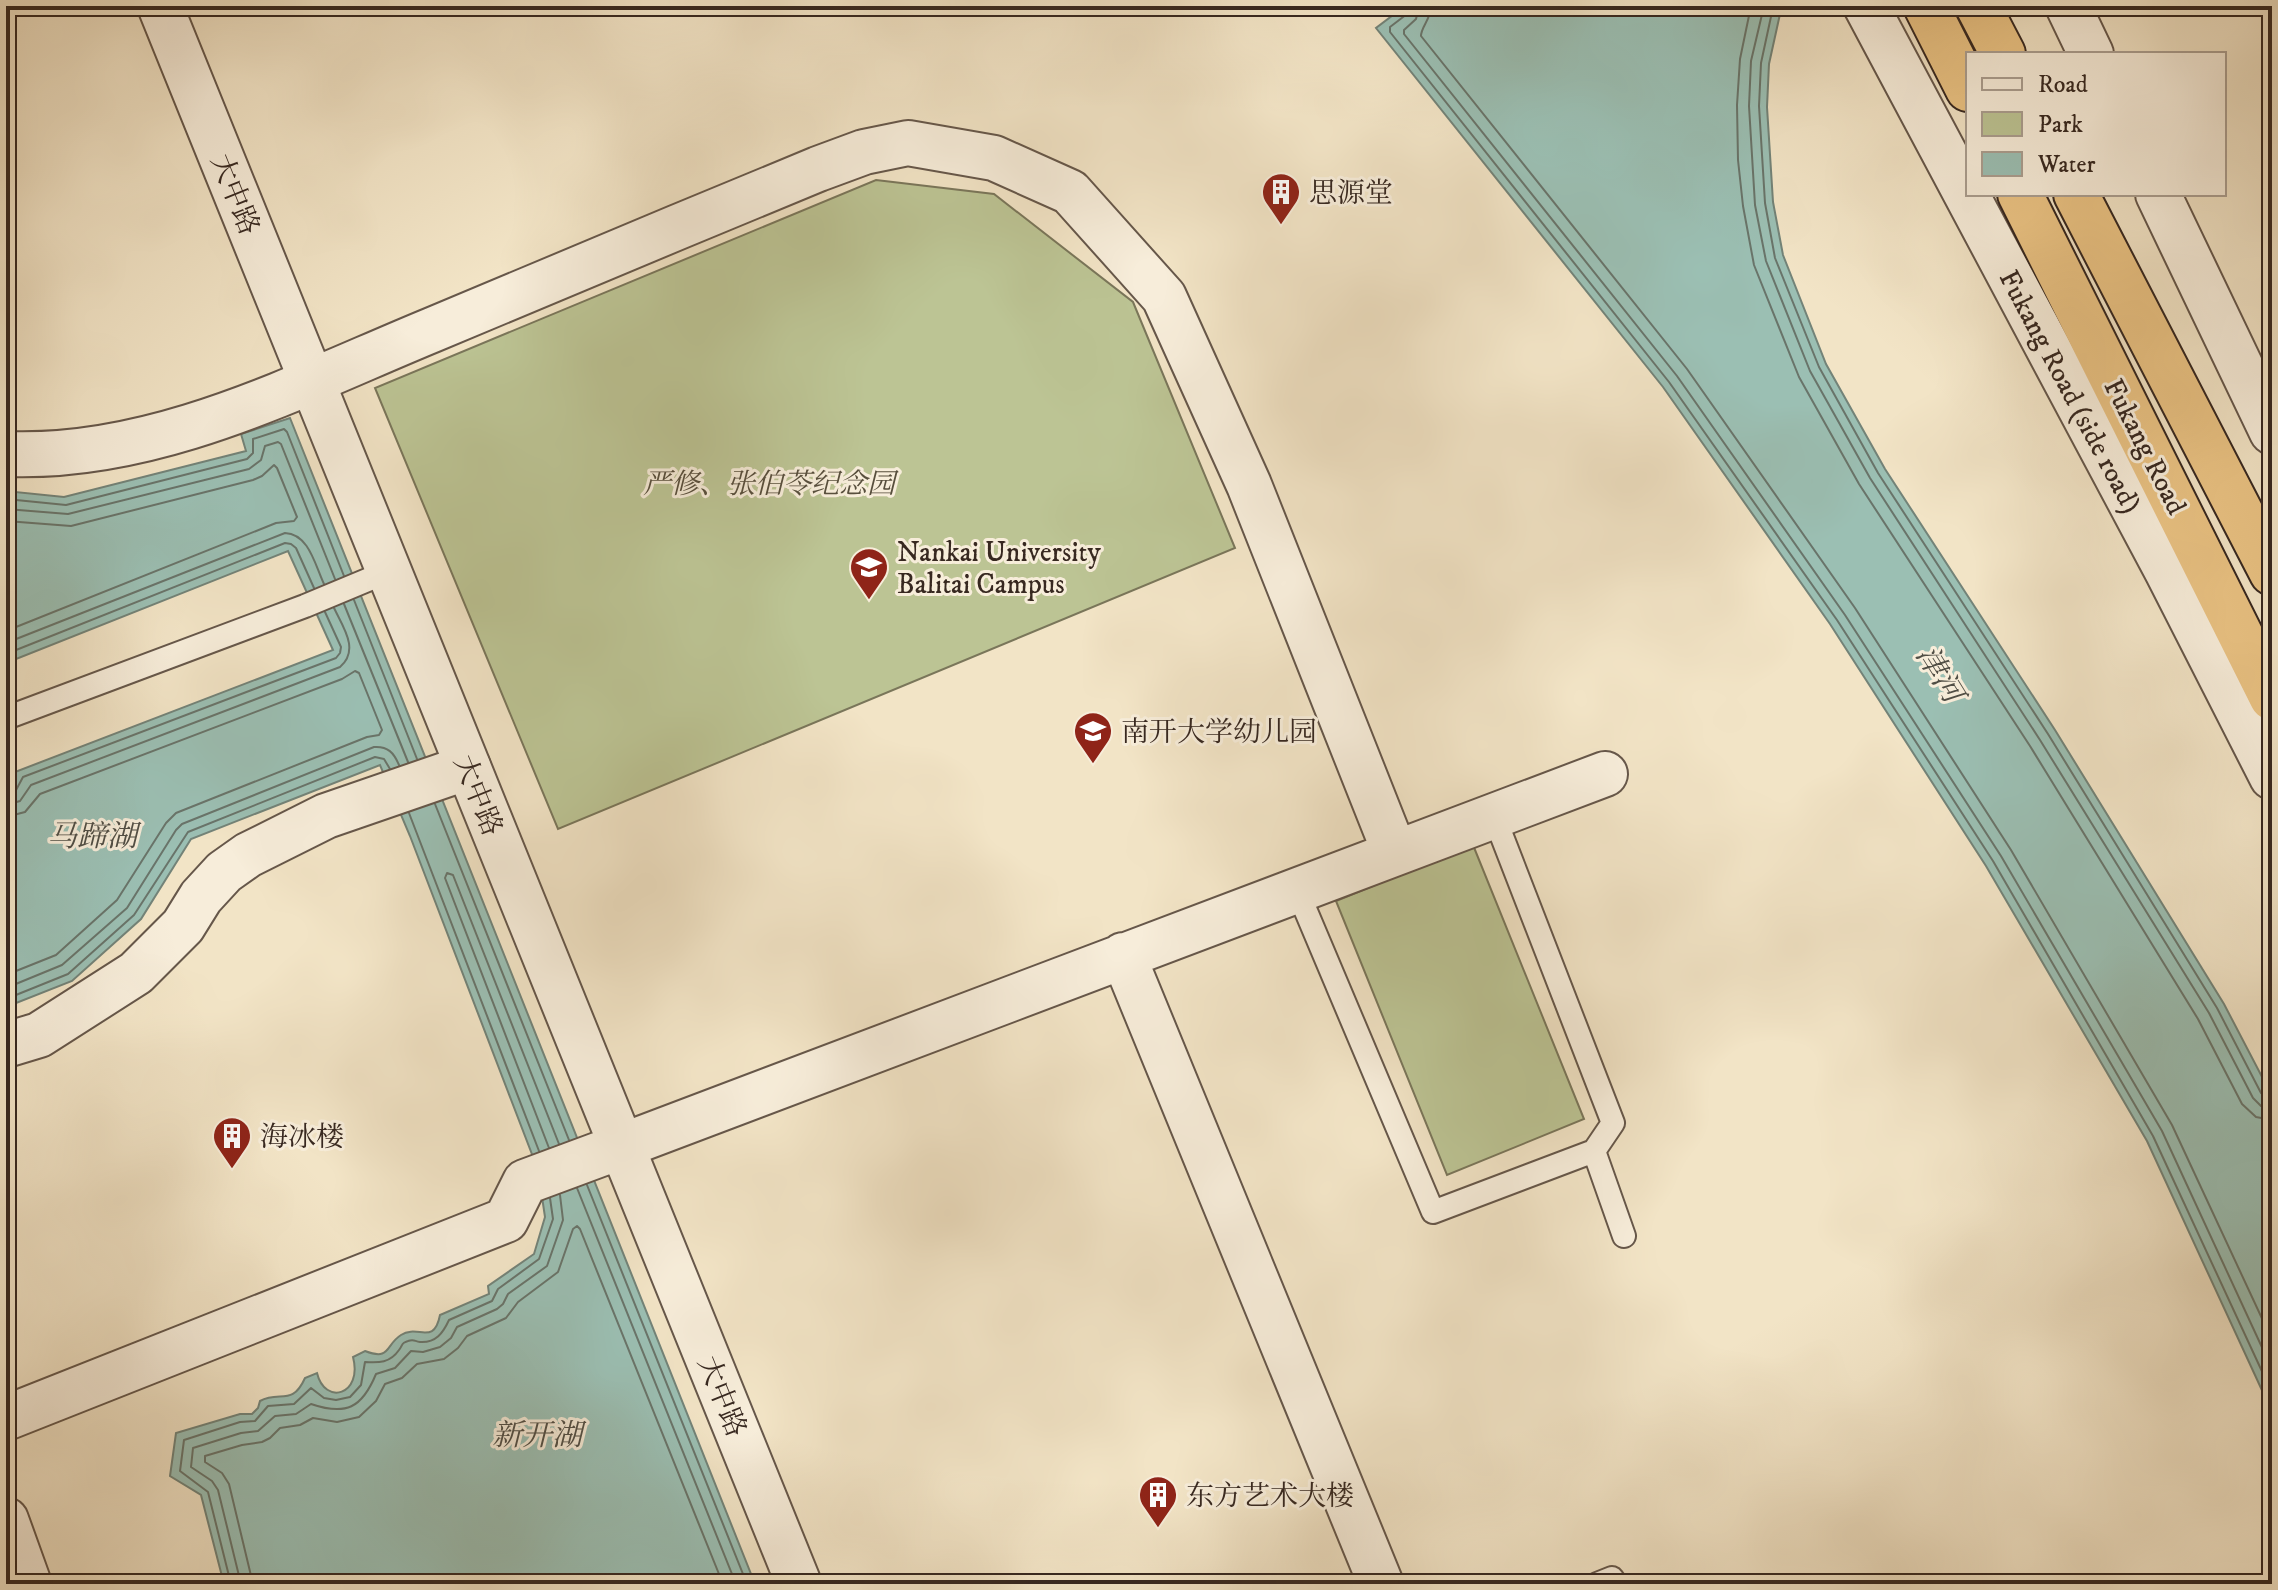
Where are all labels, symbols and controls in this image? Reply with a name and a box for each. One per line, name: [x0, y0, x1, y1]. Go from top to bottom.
legend: [1966, 52, 2226, 196]
text: Road: [2038, 70, 2088, 100]
text: Park: [2038, 110, 2083, 140]
street label: 大中路: [203, 149, 267, 240]
text: Water: [2037, 150, 2095, 180]
building icon: 思源堂: [1260, 171, 1302, 226]
place label: 思源堂: [1309, 176, 1393, 211]
street label: Fukang Road (side road): [1993, 264, 2149, 518]
street label: Fukang Road: [2097, 372, 2195, 520]
park label: 严修、张伯苓纪念园: [643, 467, 899, 502]
place label: Nankai University Balitai Campus: [897, 535, 1101, 602]
school or university icon: Nankai University Balitai Campus: [848, 546, 890, 601]
water label: 津河: [1907, 640, 1973, 714]
school or university icon: 南开大学幼儿园: [1072, 710, 1114, 765]
place label: 南开大学幼儿园: [1121, 715, 1317, 750]
street label: 大中路: [446, 750, 510, 841]
water label: 马蹄湖: [47, 819, 142, 856]
building icon: 海冰楼: [211, 1115, 253, 1170]
place label: 海冰楼: [260, 1120, 344, 1155]
street label: 大中路: [690, 1351, 754, 1442]
water label: 新开湖: [492, 1418, 587, 1455]
building icon: 东方艺术大楼: [1137, 1474, 1179, 1529]
place label: 东方艺术大楼: [1186, 1479, 1354, 1514]

